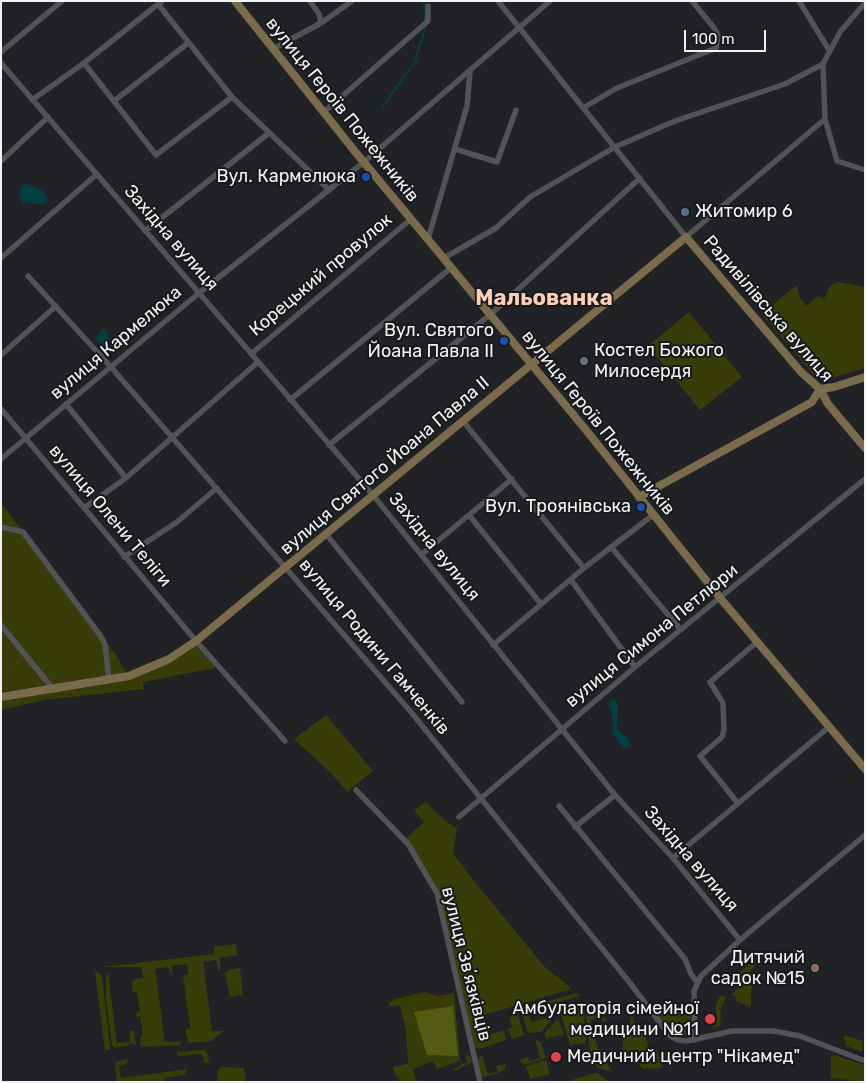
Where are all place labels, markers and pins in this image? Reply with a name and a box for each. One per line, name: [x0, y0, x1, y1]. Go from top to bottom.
place label: Вул. Кармелюка: [216, 166, 356, 188]
marker: Вул. Кармелюка: [360, 171, 372, 183]
place label: Житомир 6: [695, 201, 793, 223]
marker: Житомир 6: [679, 206, 691, 218]
place label: Вул. Святого Йоана Павла ІІ: [368, 320, 494, 362]
marker: Вул. Святого Йоана Павла ІІ: [498, 335, 510, 347]
place label: Костел Божого Милосердя: [594, 340, 724, 382]
marker: Костел Божого Милосердя: [578, 355, 590, 367]
place label: Вул. Троянівська: [485, 496, 631, 518]
marker: Вул. Троянівська: [635, 501, 647, 513]
place label: Дитячий садок №15: [711, 947, 805, 990]
marker: Дитячий садок №15: [809, 962, 821, 974]
place label: Амбулаторія сімейної медицини №11: [512, 998, 699, 1040]
marker: Амбулаторія сімейної медицини №11: [703, 1012, 717, 1026]
place label: Медичний центр "Нікамед": [567, 1046, 800, 1068]
marker: Медичний центр "Нікамед": [549, 1050, 563, 1064]

